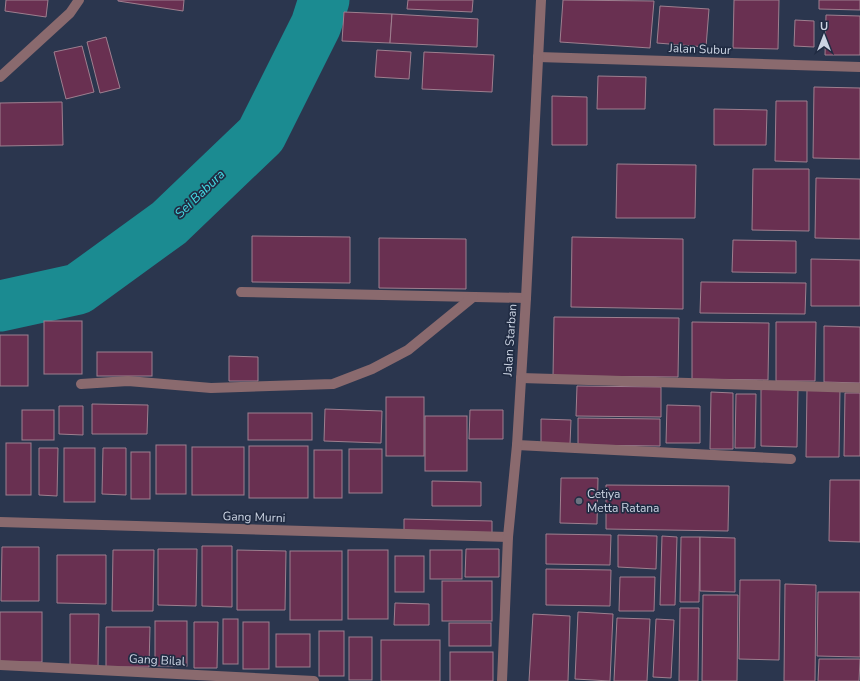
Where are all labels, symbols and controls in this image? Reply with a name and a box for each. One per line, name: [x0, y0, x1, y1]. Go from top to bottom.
north arrow: [804, 16, 844, 56]
text: U: [820, 19, 828, 34]
street label: Jalan Subur: [668, 40, 732, 58]
water label: Sei Babura: [171, 165, 229, 222]
street label: Jalan Starban: [499, 303, 521, 378]
place label: Cetiya Metta Ratana: [587, 486, 659, 516]
marker: Cetiya Metta Ratana: [574, 496, 584, 506]
street label: Gang Murni: [222, 508, 286, 526]
street label: Gang Bilal: [128, 651, 186, 669]

